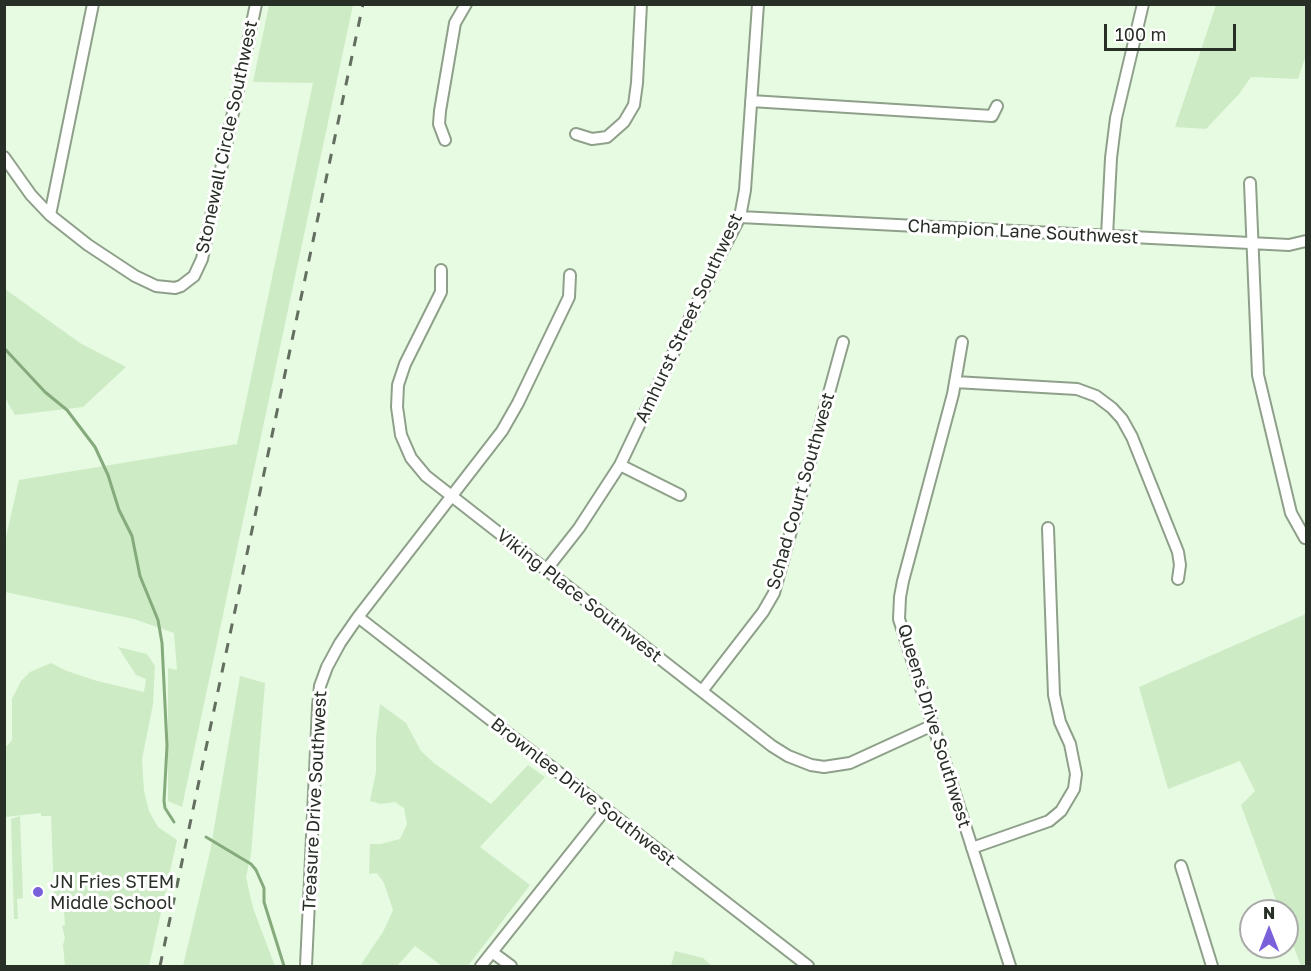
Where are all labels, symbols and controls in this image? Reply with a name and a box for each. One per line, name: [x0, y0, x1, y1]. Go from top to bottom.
scale bar: [1107, 12, 1239, 50]
street label: Stonewall Circle Southwest: [192, 18, 262, 256]
text: 100 m: [1115, 23, 1166, 45]
street label: Amhurst Street Southwest: [631, 210, 747, 426]
street label: Champion Lane Southwest: [907, 215, 1139, 249]
street label: Schad Court Southwest: [762, 390, 840, 592]
street label: Viking Place Southwest: [492, 525, 666, 667]
street label: Queens Drive Southwest: [893, 621, 975, 831]
street label: Treasure Drive Southwest: [298, 690, 332, 912]
street label: Brownlee Drive Southwest: [486, 713, 680, 871]
place label: JN Fries STEM Middle School: [50, 871, 174, 914]
marker: JN Fries STEM Middle School: [31, 885, 45, 899]
north arrow: [1239, 899, 1299, 959]
text: N: [1263, 903, 1275, 923]

